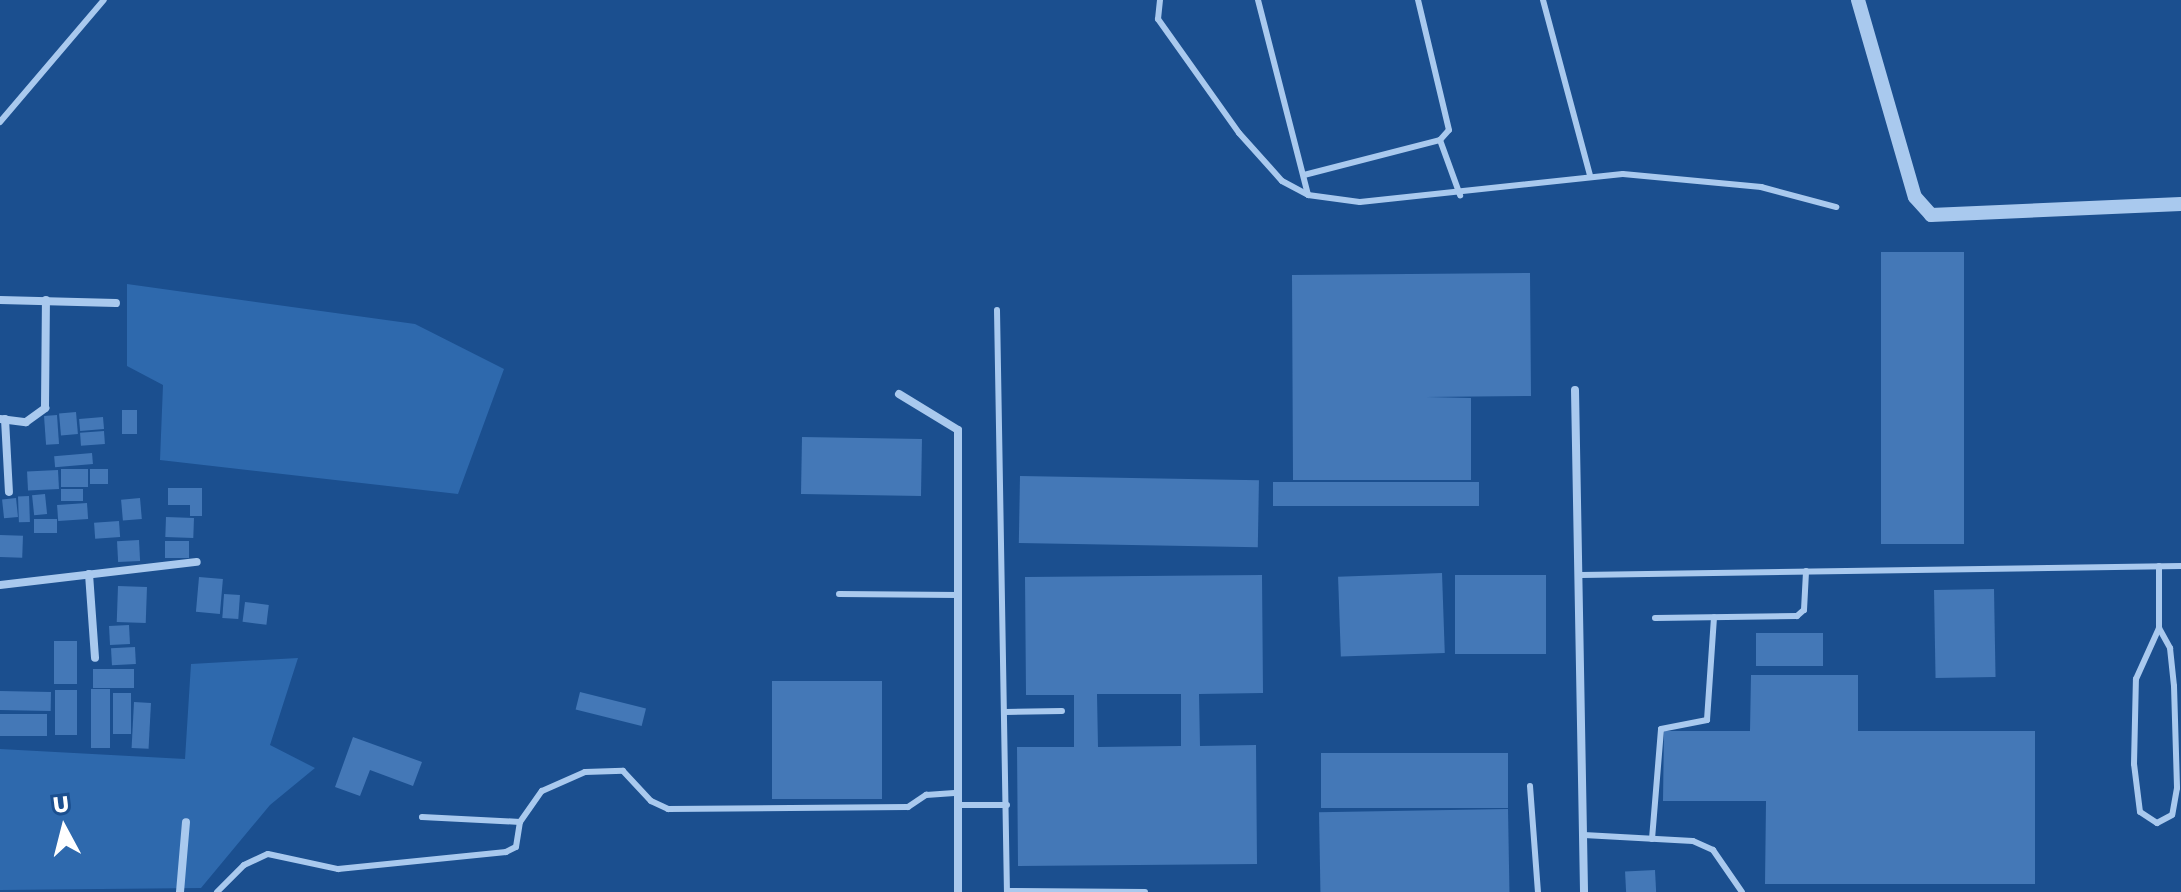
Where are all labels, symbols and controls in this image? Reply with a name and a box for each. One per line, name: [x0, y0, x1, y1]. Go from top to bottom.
north arrow: [24, 788, 104, 868]
text: U: [51, 789, 71, 818]

